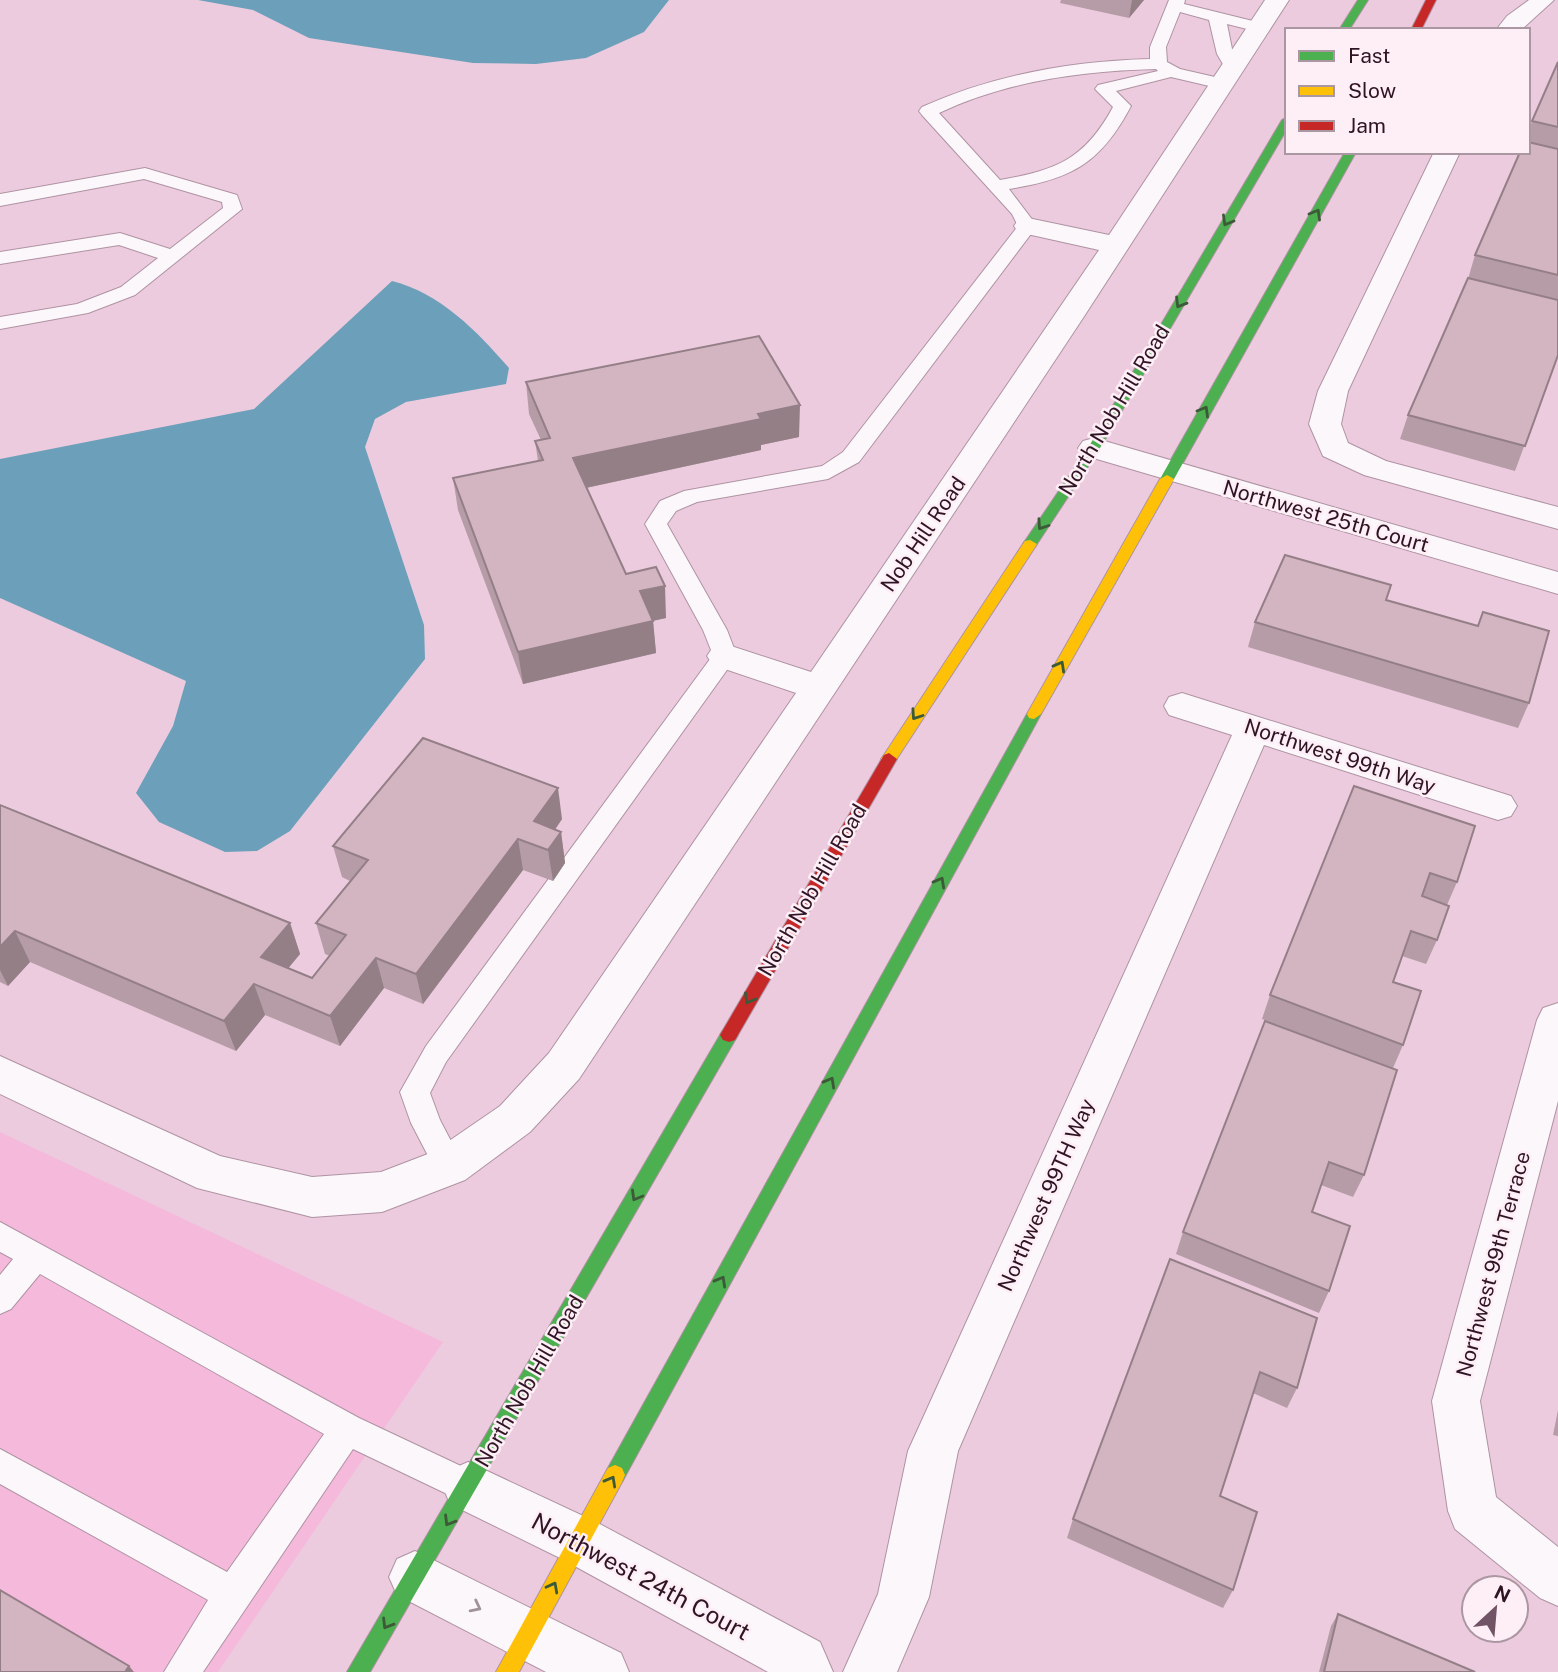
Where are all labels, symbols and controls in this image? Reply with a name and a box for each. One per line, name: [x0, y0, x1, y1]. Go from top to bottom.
legend: [1285, 28, 1530, 154]
text: Fast: [1348, 43, 1390, 68]
text: Slow: [1348, 78, 1396, 103]
text: Jam: [1348, 113, 1386, 138]
one-way arrow: [1308, 208, 1321, 221]
one-way arrow: [1223, 214, 1236, 227]
one-way arrow: [1175, 295, 1188, 308]
street label: North Nob Hill Road: [1053, 320, 1175, 500]
one-way arrow: [1196, 406, 1209, 419]
street label: Nob Hill Road: [875, 472, 971, 596]
street label: Northwest 25th Court: [1220, 475, 1432, 557]
one-way arrow: [1038, 517, 1051, 530]
one-way arrow: [1052, 660, 1065, 673]
one-way arrow: [912, 707, 925, 720]
street label: Northwest 99th Way: [1241, 713, 1439, 799]
street label: North Nob Hill Road: [753, 799, 871, 981]
one-way arrow: [932, 877, 945, 890]
one-way arrow: [744, 992, 757, 1005]
one-way arrow: [822, 1077, 835, 1089]
street label: Northwest 99TH Way: [992, 1095, 1100, 1295]
street label: Northwest 99th Terrace: [1451, 1149, 1535, 1379]
one-way arrow: [631, 1189, 644, 1202]
one-way arrow: [713, 1276, 726, 1288]
street label: North Nob Hill Road: [470, 1290, 588, 1472]
one-way arrow: [603, 1475, 616, 1488]
street label: Northwest 24th Court: [527, 1507, 755, 1645]
one-way arrow: [444, 1513, 457, 1526]
north arrow: [1460, 1574, 1530, 1644]
text: N: [1491, 1581, 1514, 1607]
one-way arrow: [545, 1582, 559, 1594]
one-way arrow: [469, 1599, 481, 1613]
one-way arrow: [382, 1617, 395, 1630]

